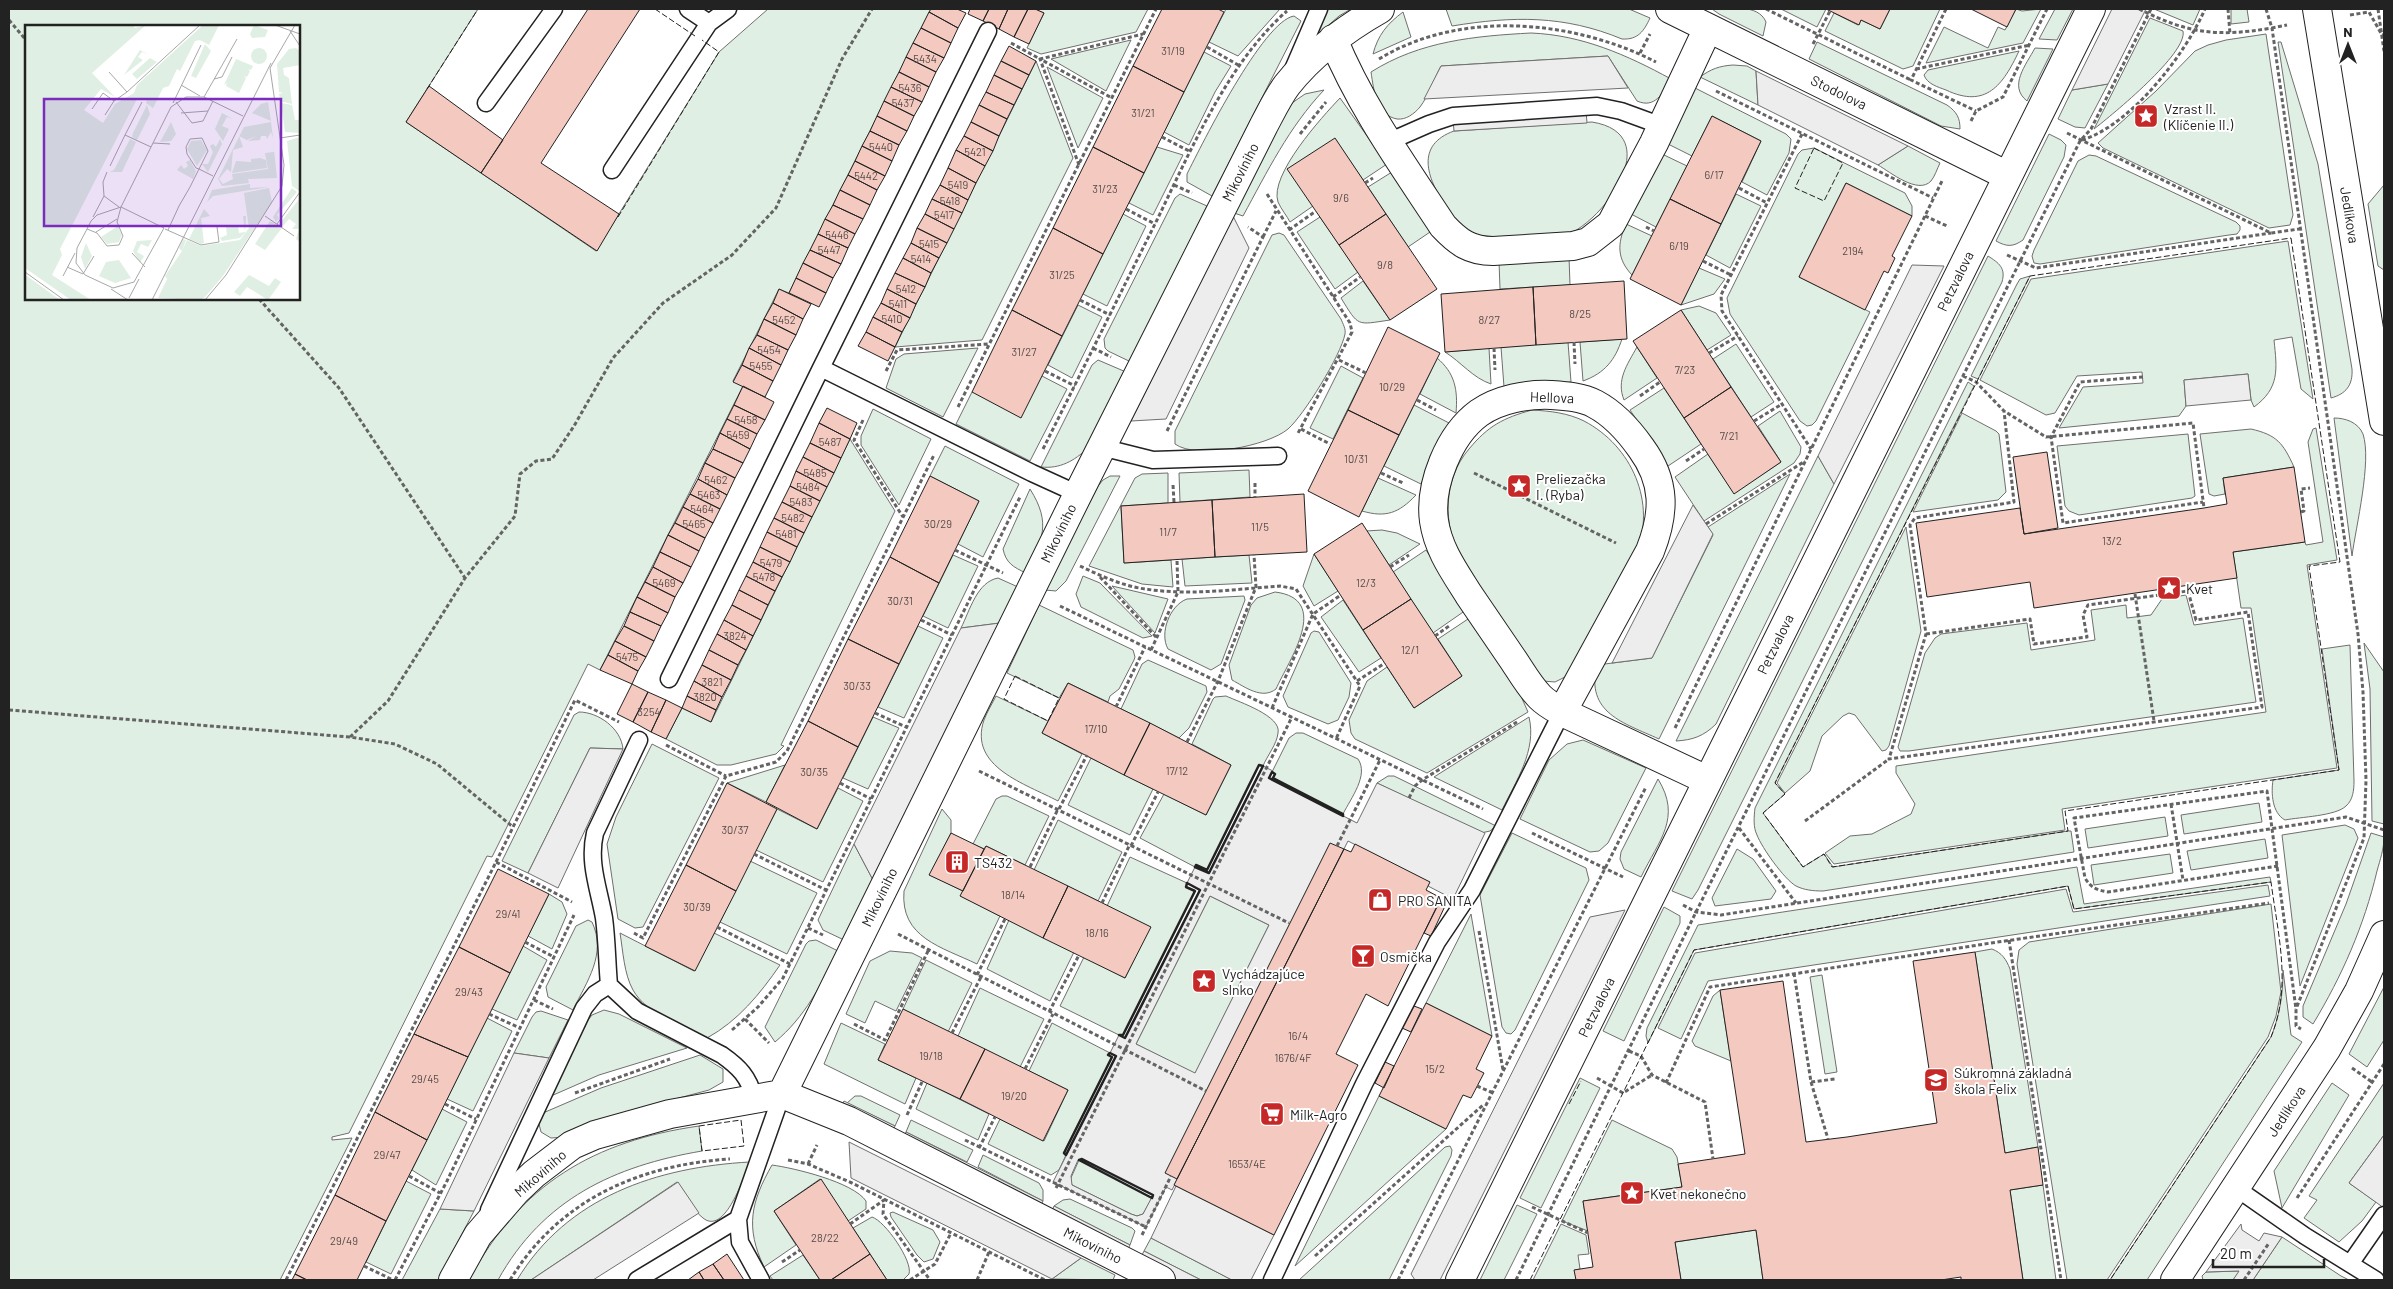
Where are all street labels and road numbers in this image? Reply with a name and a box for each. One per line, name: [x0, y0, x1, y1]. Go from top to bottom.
street label: Stodolova: [1808, 71, 1870, 113]
street label: Mikovíniho: [1218, 140, 1262, 204]
street label: Jedlíkova: [2337, 185, 2363, 245]
street label: Petzvalova: [1933, 248, 1977, 314]
street label: Hellova: [1530, 388, 1574, 406]
street label: Mikovíniho: [1036, 501, 1080, 565]
street label: Petzvalova: [1753, 611, 1797, 677]
street label: Mikovíniho: [857, 865, 901, 929]
street label: Petzvalova: [1574, 974, 1618, 1040]
street label: Jedlíkova: [2263, 1082, 2309, 1140]
street label: Mikovíniho: [510, 1146, 570, 1200]
street label: Mikovíniho: [1061, 1223, 1125, 1267]

